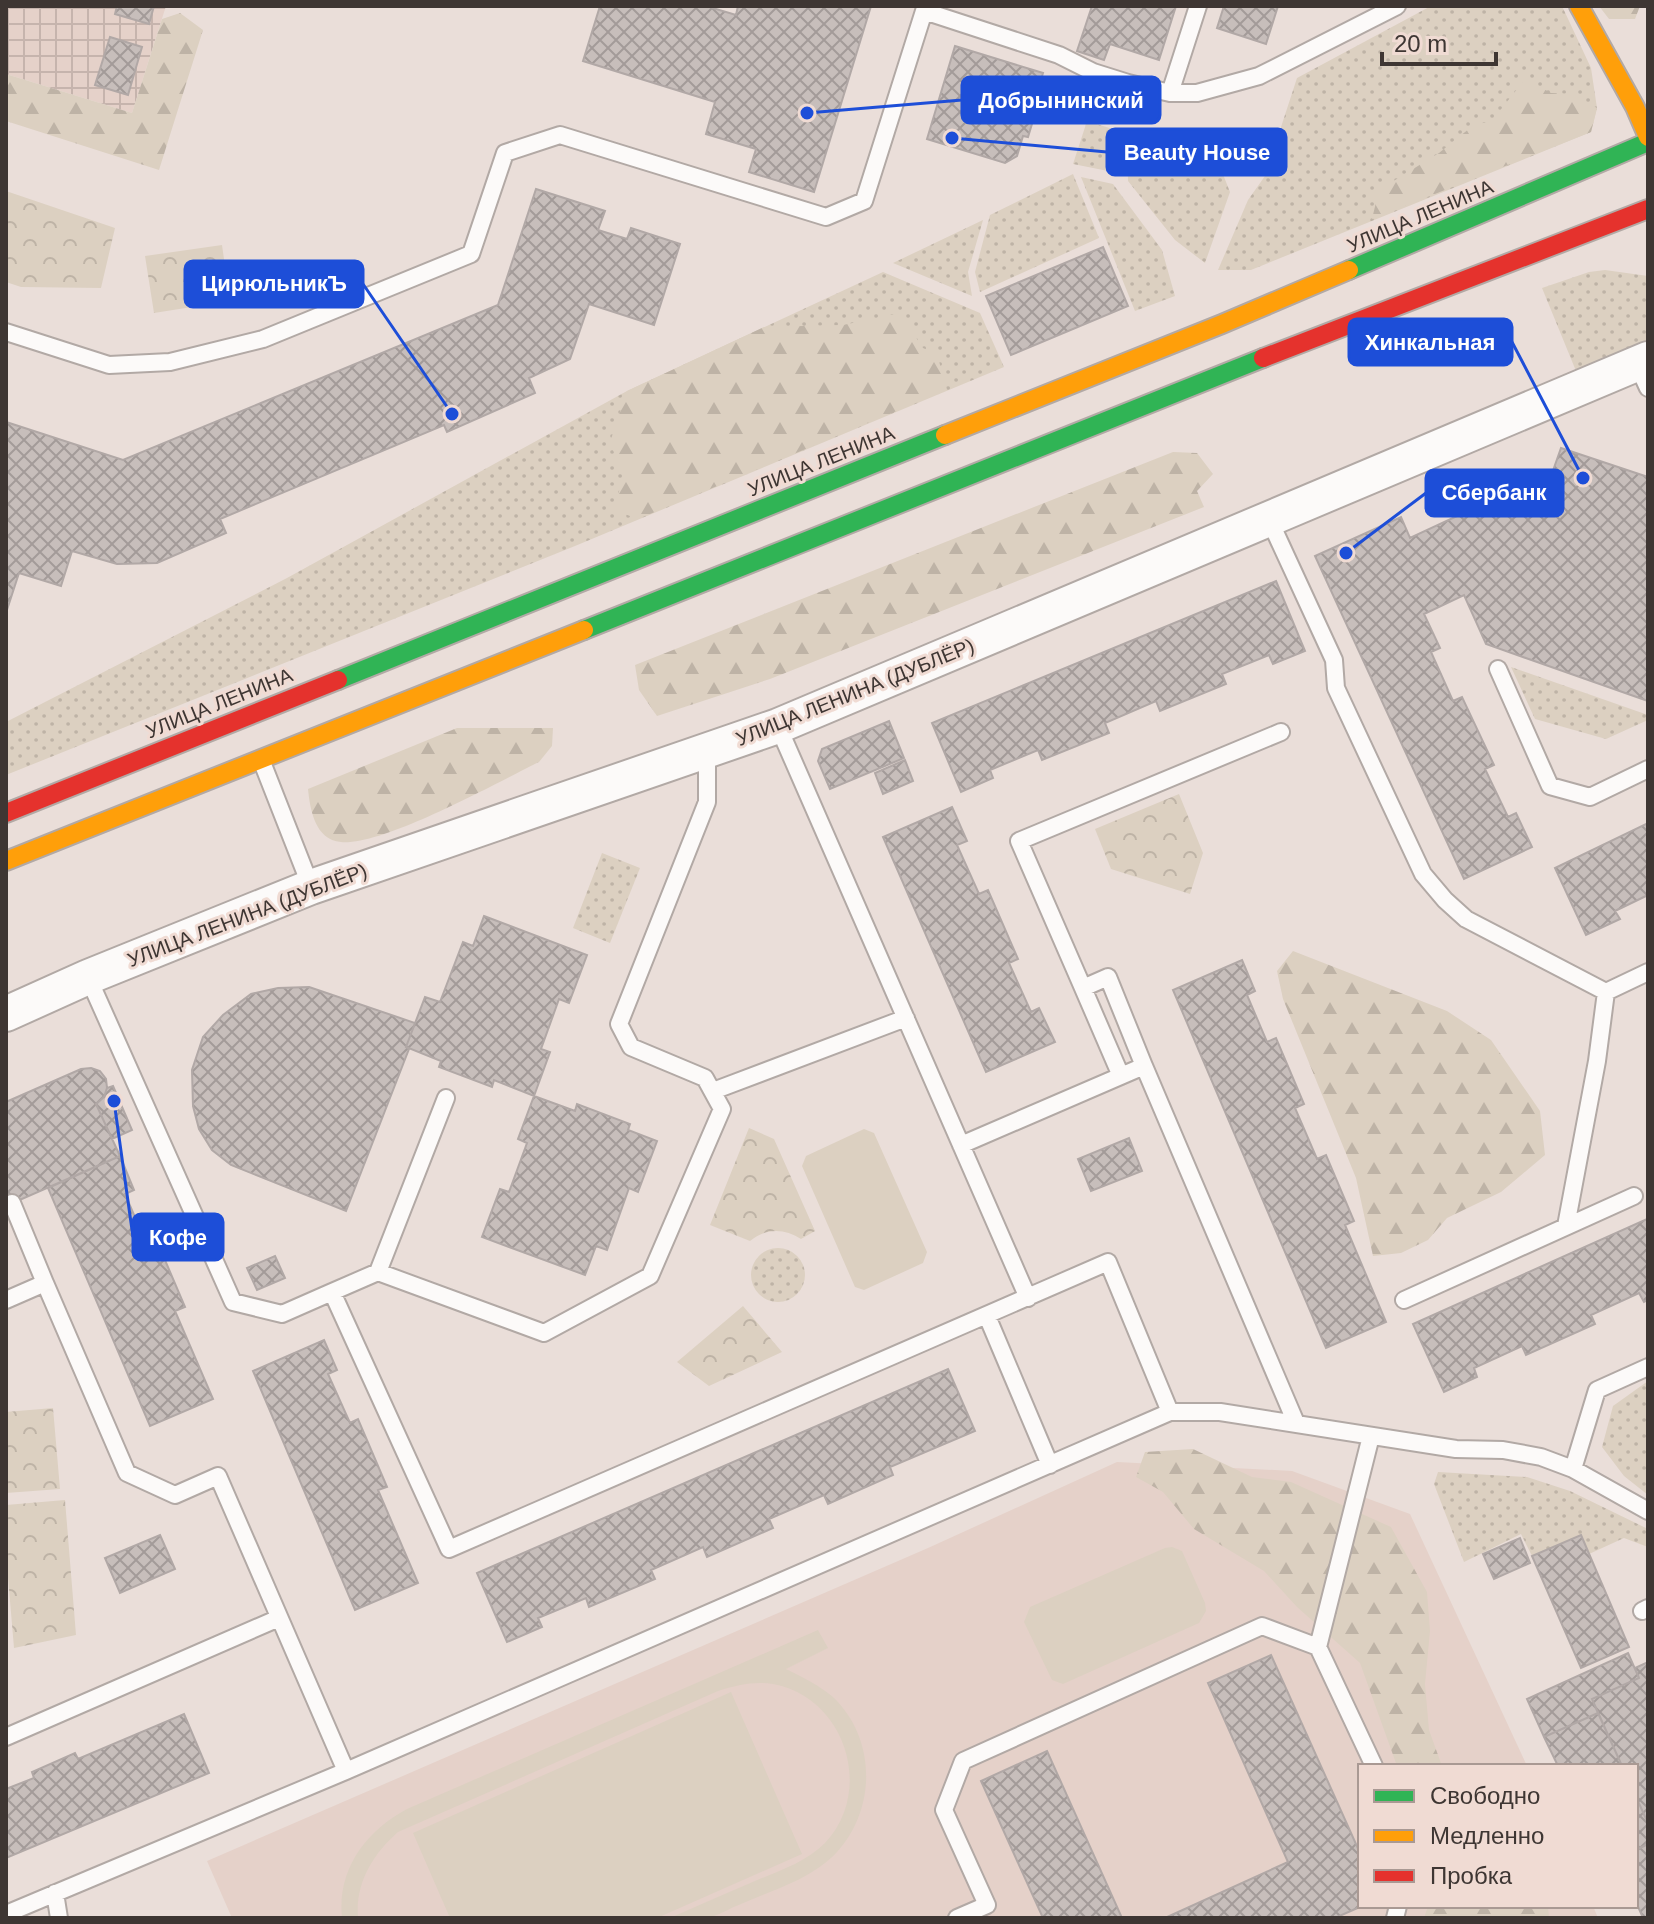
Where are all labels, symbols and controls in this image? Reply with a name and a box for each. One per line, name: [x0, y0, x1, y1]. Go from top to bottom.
scale bar: [1382, 16, 1496, 66]
text: 20 m: [1394, 30, 1447, 57]
callout: Добрынинский: [962, 77, 1160, 123]
text: Добрынинский: [978, 88, 1144, 113]
callout: Beauty House: [1107, 129, 1286, 175]
text: Beauty House: [1124, 140, 1270, 165]
street label: УЛИЦА ЛЕНИНА: [1344, 175, 1497, 257]
callout: ЦирюльникЪ: [185, 261, 363, 307]
text: ЦирюльникЪ: [201, 271, 347, 296]
callout: Хинкальная: [1349, 319, 1512, 365]
text: Хинкальная: [1365, 330, 1495, 355]
street label: УЛИЦА ЛЕНИНА: [744, 421, 898, 500]
callout: Сбербанк: [1426, 470, 1563, 516]
text: Сбербанк: [1442, 480, 1547, 505]
street label: УЛИЦА ЛЕНИНА (ДУБЛЁР): [733, 634, 977, 750]
street label: УЛИЦА ЛЕНИНА: [142, 663, 296, 742]
street label: УЛИЦА ЛЕНИНА (ДУБЛЁР): [124, 859, 370, 971]
callout: Кофе: [133, 1214, 223, 1260]
text: Кофе: [149, 1225, 207, 1250]
legend: [1358, 1764, 1638, 1908]
text: Свободно: [1430, 1782, 1540, 1809]
text: Медленно: [1430, 1822, 1544, 1849]
text: Пробка: [1430, 1862, 1513, 1889]

